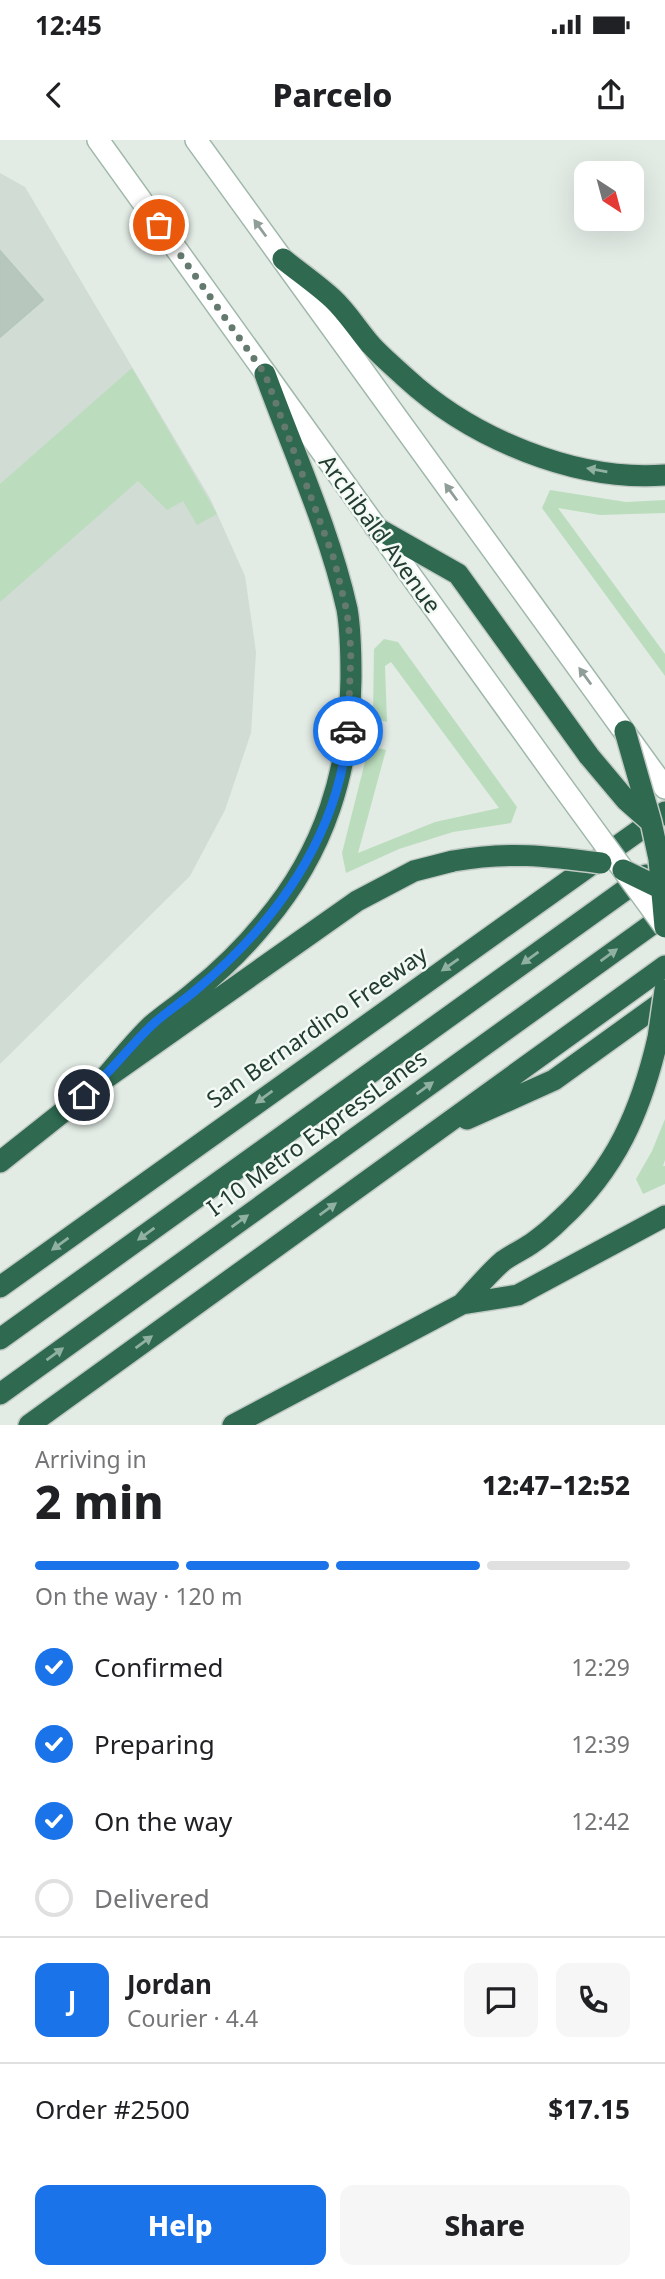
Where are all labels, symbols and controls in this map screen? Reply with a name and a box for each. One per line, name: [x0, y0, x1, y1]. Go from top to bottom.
text: 12:45: [35, 7, 102, 43]
text: Parcelo: [273, 73, 392, 116]
icon: back: [35, 76, 73, 114]
icon: share: [592, 76, 630, 114]
north arrow: [574, 161, 644, 231]
map controls: [574, 161, 644, 231]
pin: [129, 195, 189, 255]
icon: bag: [140, 206, 178, 244]
one-way arrow: [253, 219, 267, 238]
street label: Archibald Avenue: [312, 448, 449, 619]
one-way arrow: [586, 464, 608, 475]
one-way arrow: [445, 483, 459, 501]
one-way arrow: [578, 667, 592, 685]
courier: [313, 696, 383, 766]
icon: car: [329, 712, 367, 750]
street label: San Bernardino Freeway: [200, 938, 433, 1115]
one-way arrow: [600, 948, 618, 962]
one-way arrow: [521, 951, 539, 965]
one-way arrow: [441, 958, 459, 972]
street label: I-10 Metro ExpressLanes: [200, 1041, 433, 1223]
pin: [54, 1065, 114, 1125]
icon: home: [65, 1076, 103, 1114]
one-way arrow: [415, 1081, 434, 1095]
one-way arrow: [255, 1090, 273, 1104]
one-way arrow: [319, 1202, 337, 1216]
one-way arrow: [231, 1214, 249, 1228]
one-way arrow: [137, 1227, 155, 1241]
one-way arrow: [51, 1237, 69, 1251]
one-way arrow: [135, 1335, 153, 1349]
one-way arrow: [46, 1347, 64, 1361]
text: Arriving in: [35, 1443, 147, 1475]
text: 12:47–12:52: [482, 1467, 630, 1503]
text: 2 min: [35, 1470, 164, 1532]
text: On the way · 120 m: [35, 1580, 242, 1612]
icon: check: [35, 1648, 73, 1686]
text: Confirmed: [94, 1649, 224, 1685]
text: 12:29: [571, 1651, 630, 1683]
icon: check: [35, 1725, 73, 1763]
text: Preparing: [94, 1726, 215, 1762]
text: 12:39: [571, 1728, 630, 1760]
icon: check: [35, 1802, 73, 1840]
text: On the way: [94, 1803, 232, 1839]
text: 12:42: [571, 1805, 630, 1837]
text: Delivered: [94, 1880, 210, 1916]
button: chat: [464, 1963, 538, 2037]
button: phone: [556, 1963, 630, 2037]
text: Jordan: [127, 1966, 212, 2002]
text: J: [68, 1982, 76, 2018]
text: Courier · 4.4: [127, 2002, 258, 2034]
text: Order #2500: [35, 2091, 190, 2127]
text: $17.15: [548, 2091, 630, 2127]
button: Help: [35, 2185, 326, 2265]
button: Share: [340, 2185, 630, 2265]

